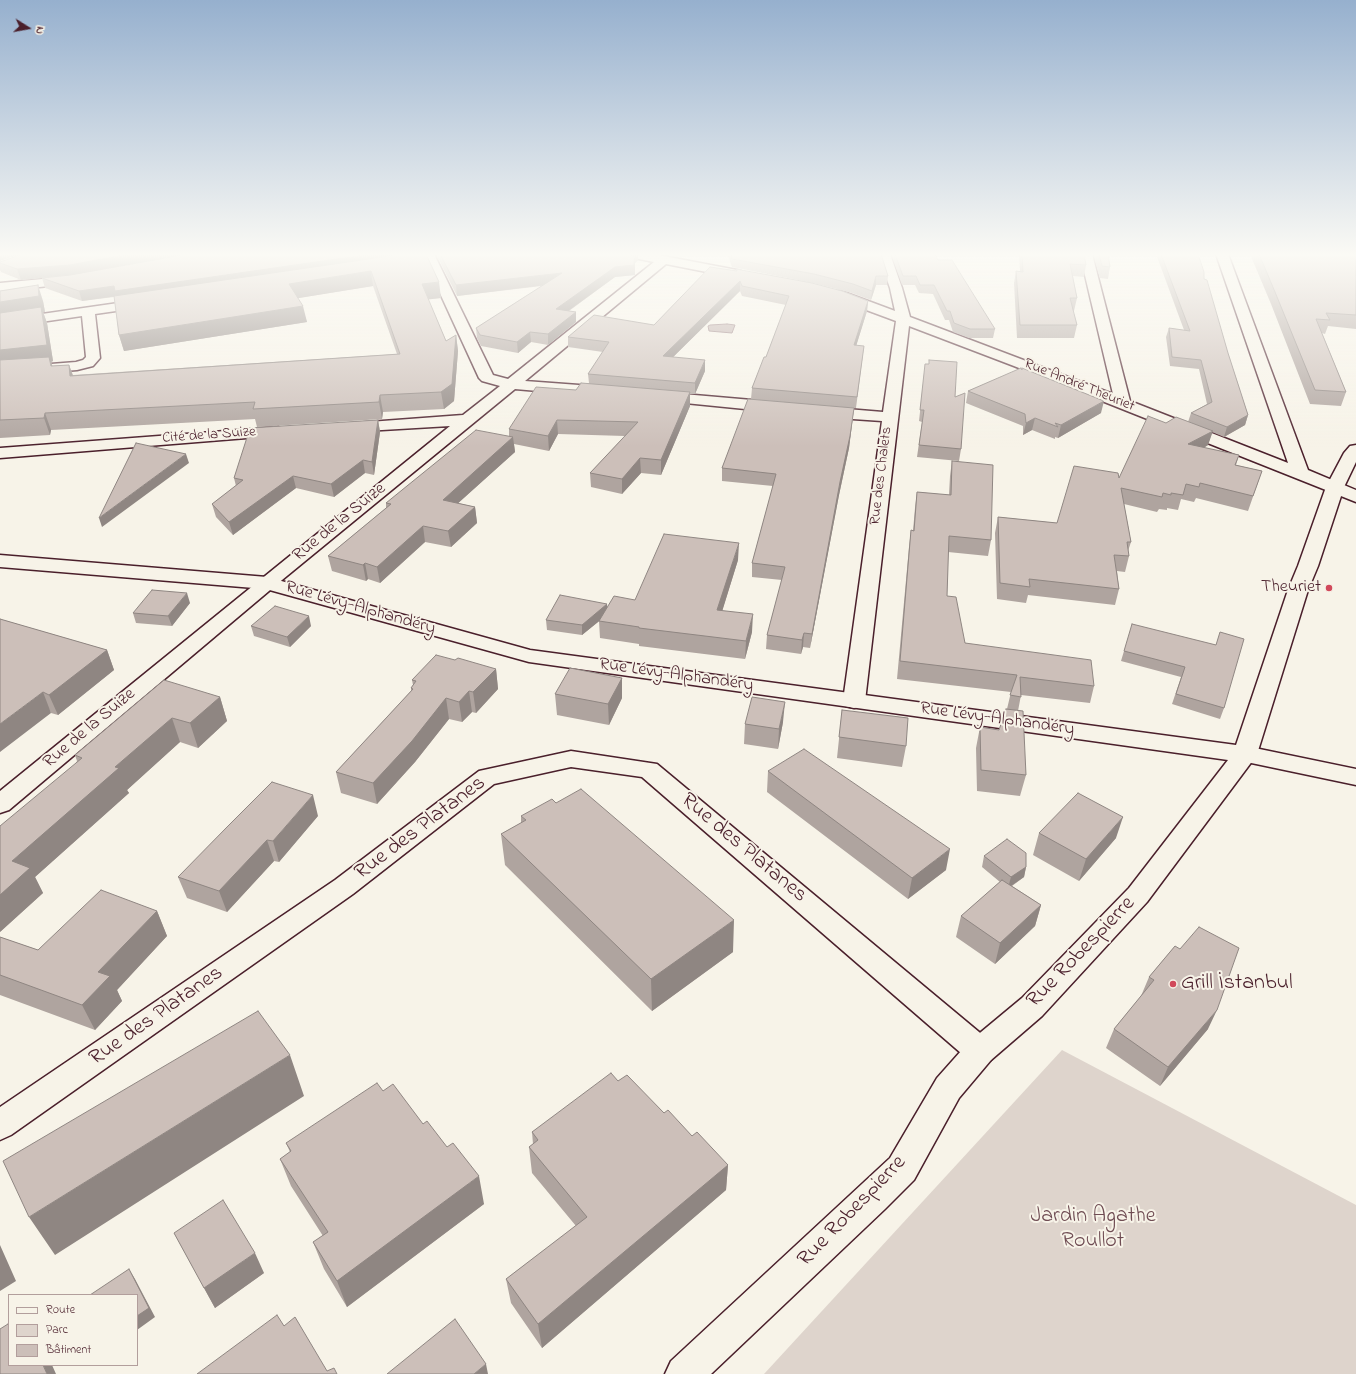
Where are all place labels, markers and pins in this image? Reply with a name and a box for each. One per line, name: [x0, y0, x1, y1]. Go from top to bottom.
place label: Theuriet: [1261, 577, 1321, 599]
marker: Theuriet: [1324, 583, 1334, 593]
place label: Grill İstanbul: [1181, 971, 1293, 997]
marker: Grill İstanbul: [1168, 979, 1178, 989]

